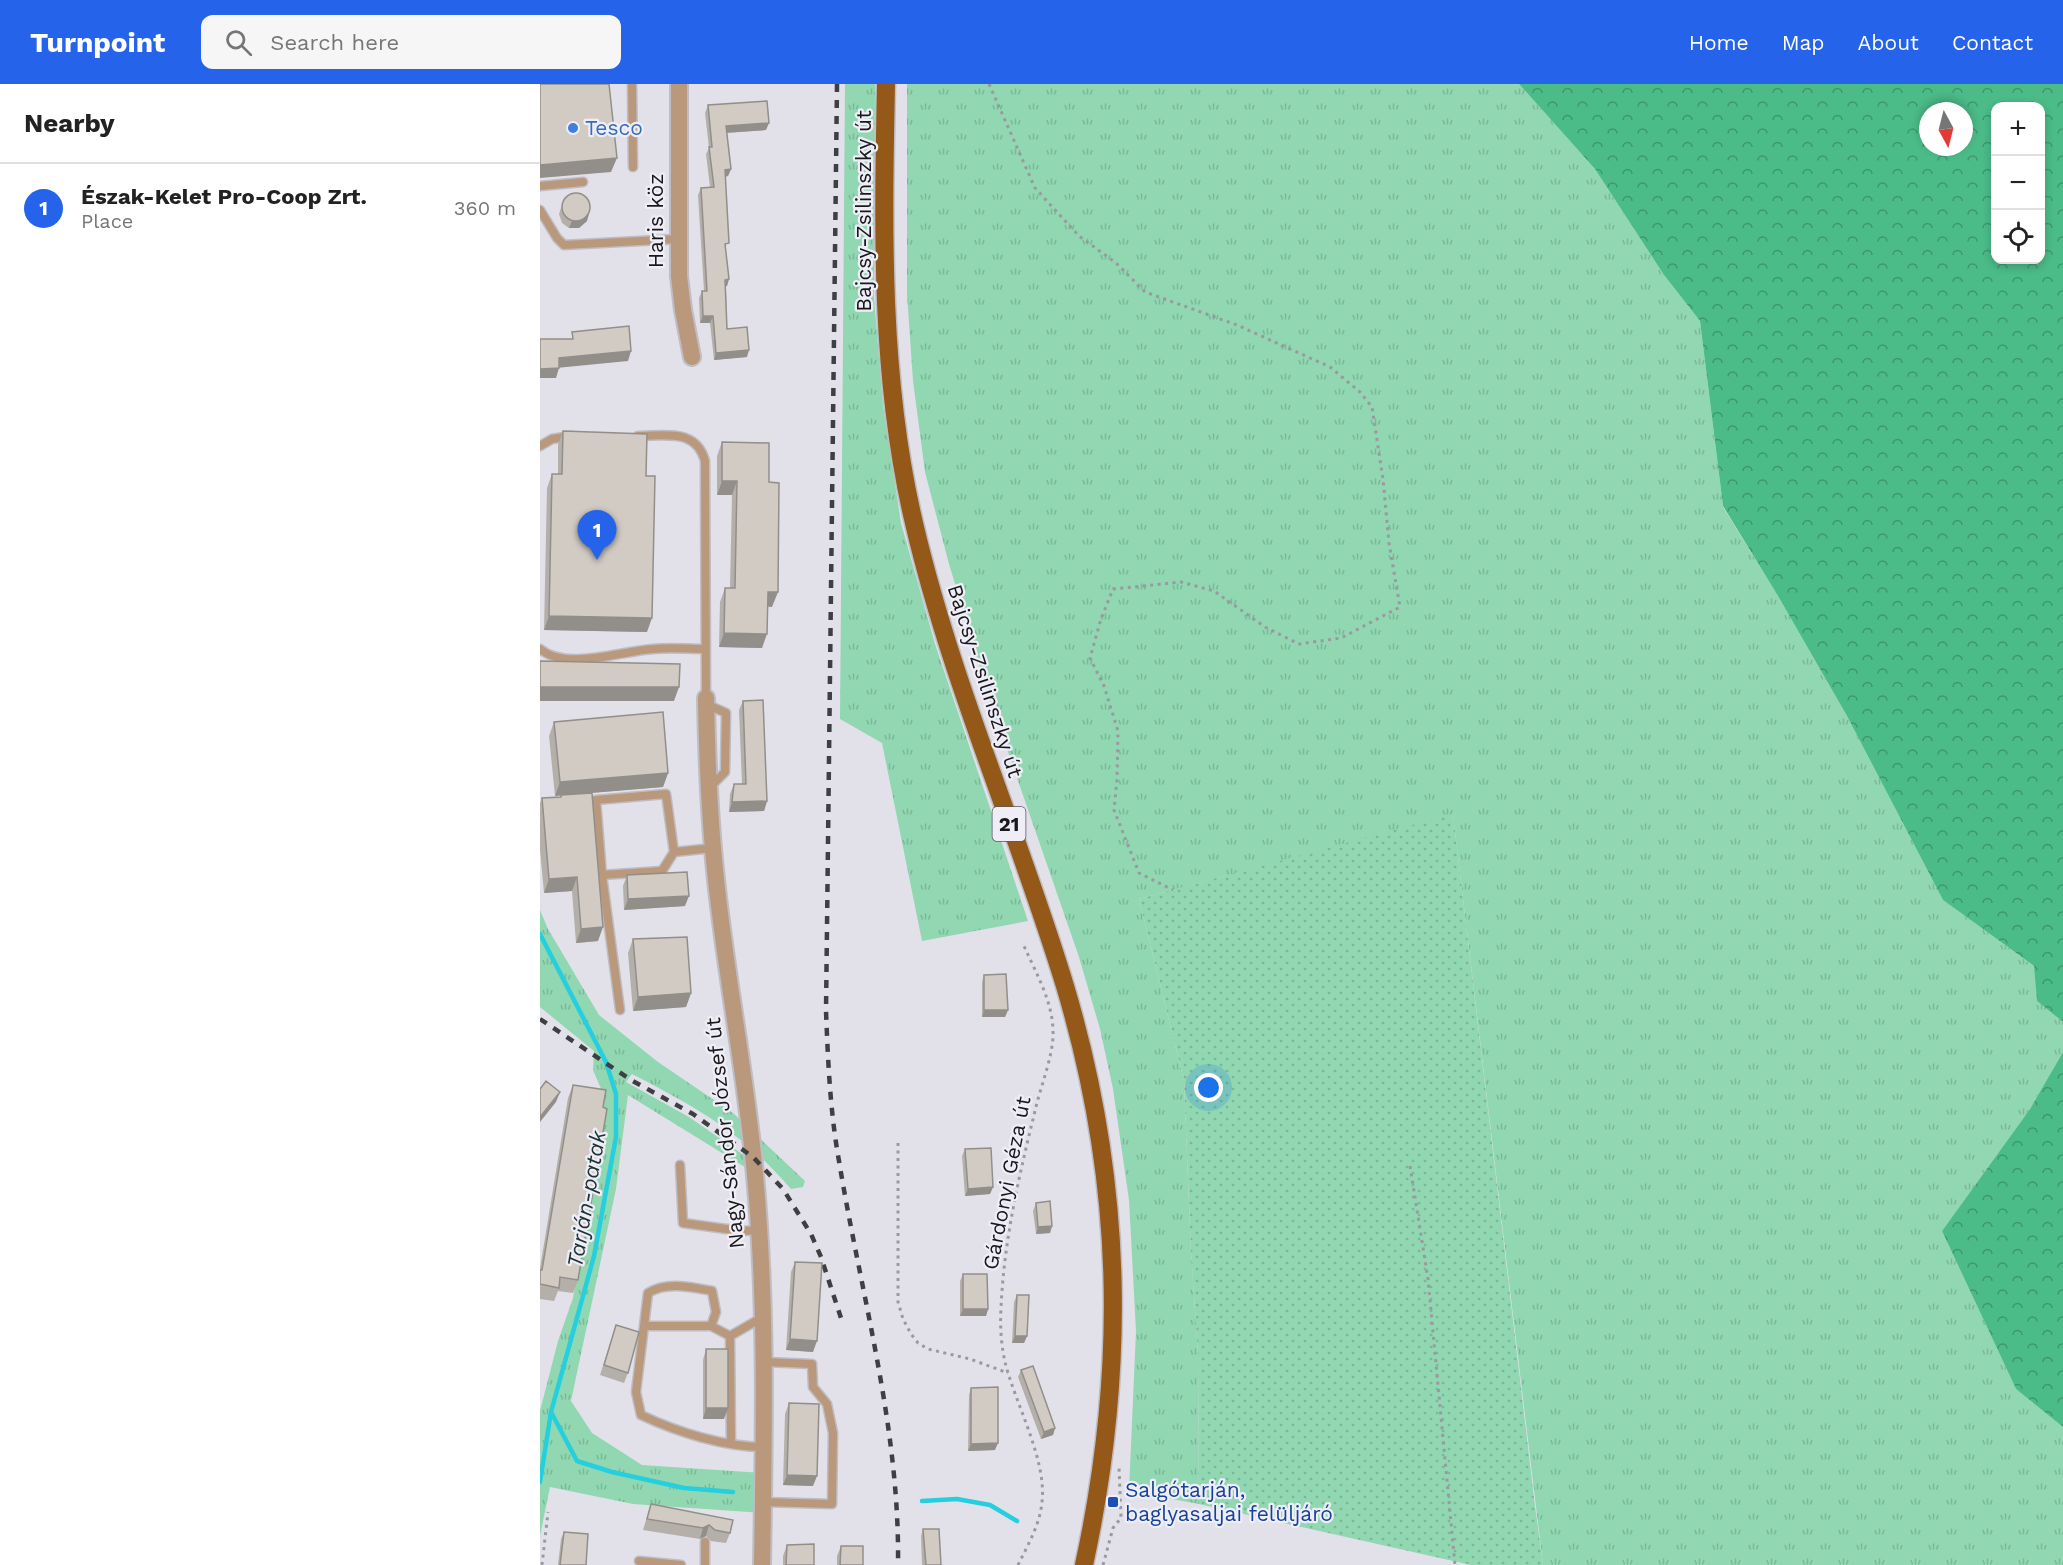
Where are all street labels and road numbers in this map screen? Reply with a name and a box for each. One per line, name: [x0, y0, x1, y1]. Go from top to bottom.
street label: Bajcsy-Zsilinszky út: [851, 110, 876, 312]
street label: Haris köz: [643, 174, 668, 268]
street label: Bajcsy-Zsilinszky út: [942, 581, 1029, 781]
road number: 21: [992, 807, 1026, 841]
street label: Nagy-Sándor József út: [700, 1016, 749, 1250]
street label: Gárdonyi Géza út: [977, 1094, 1036, 1272]

